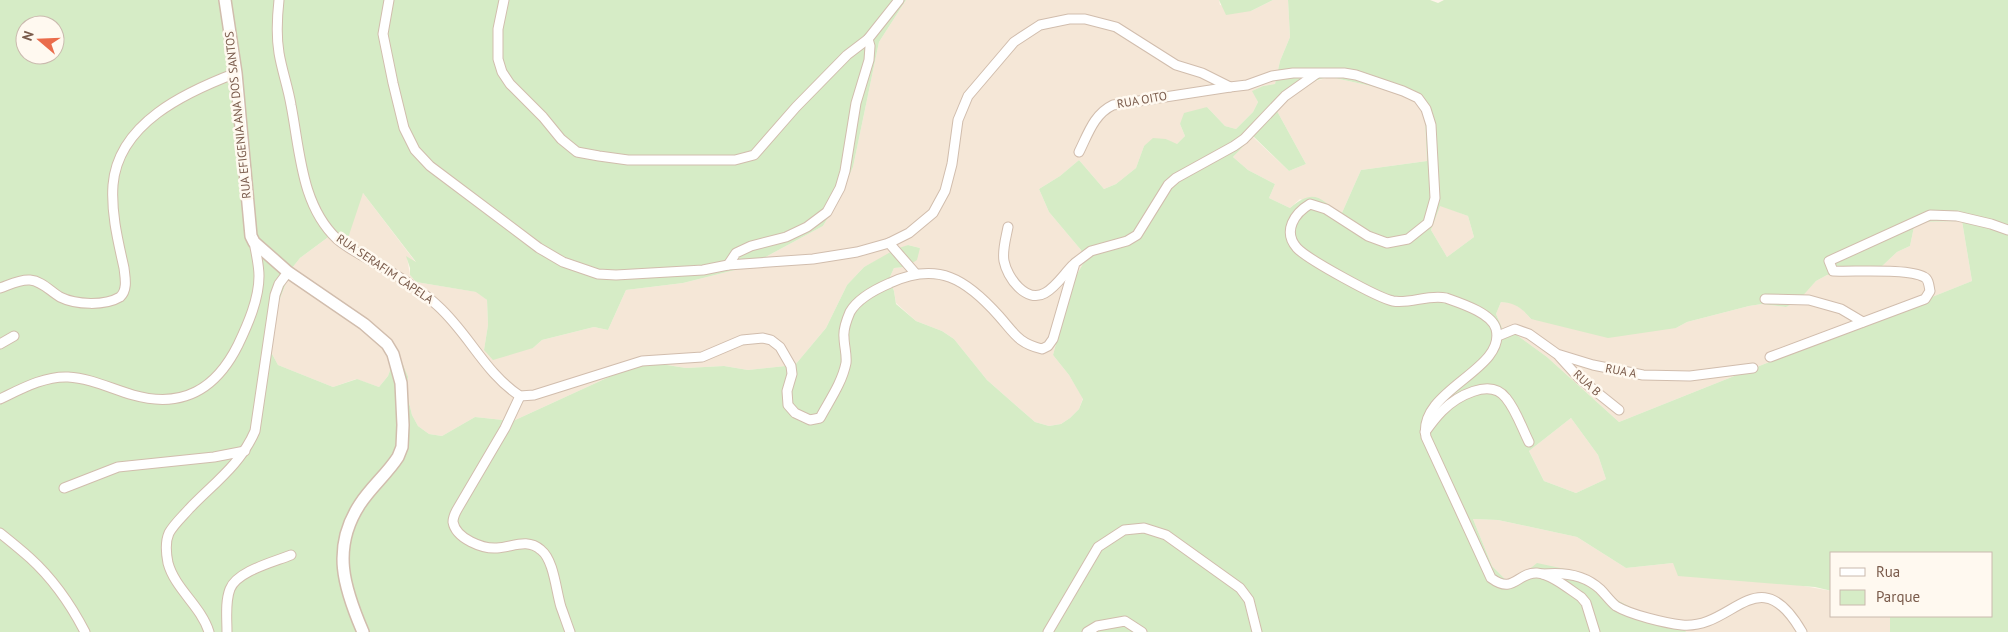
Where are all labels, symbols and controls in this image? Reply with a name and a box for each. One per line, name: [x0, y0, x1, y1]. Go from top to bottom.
north arrow: [15, 15, 65, 65]
text: N: [18, 28, 38, 43]
street label: RUA EFIGENIA ANA DOS SANTOS: [221, 31, 254, 199]
street label: RUA OITO: [1116, 88, 1168, 111]
street label: RUA SERAFIM CAPELA: [334, 231, 437, 307]
street label: RUA A: [1604, 360, 1638, 381]
street label: RUA B: [1571, 366, 1604, 399]
legend: [1830, 552, 1993, 617]
text: Rua: [1876, 562, 1900, 581]
text: Parque: [1876, 587, 1920, 606]

